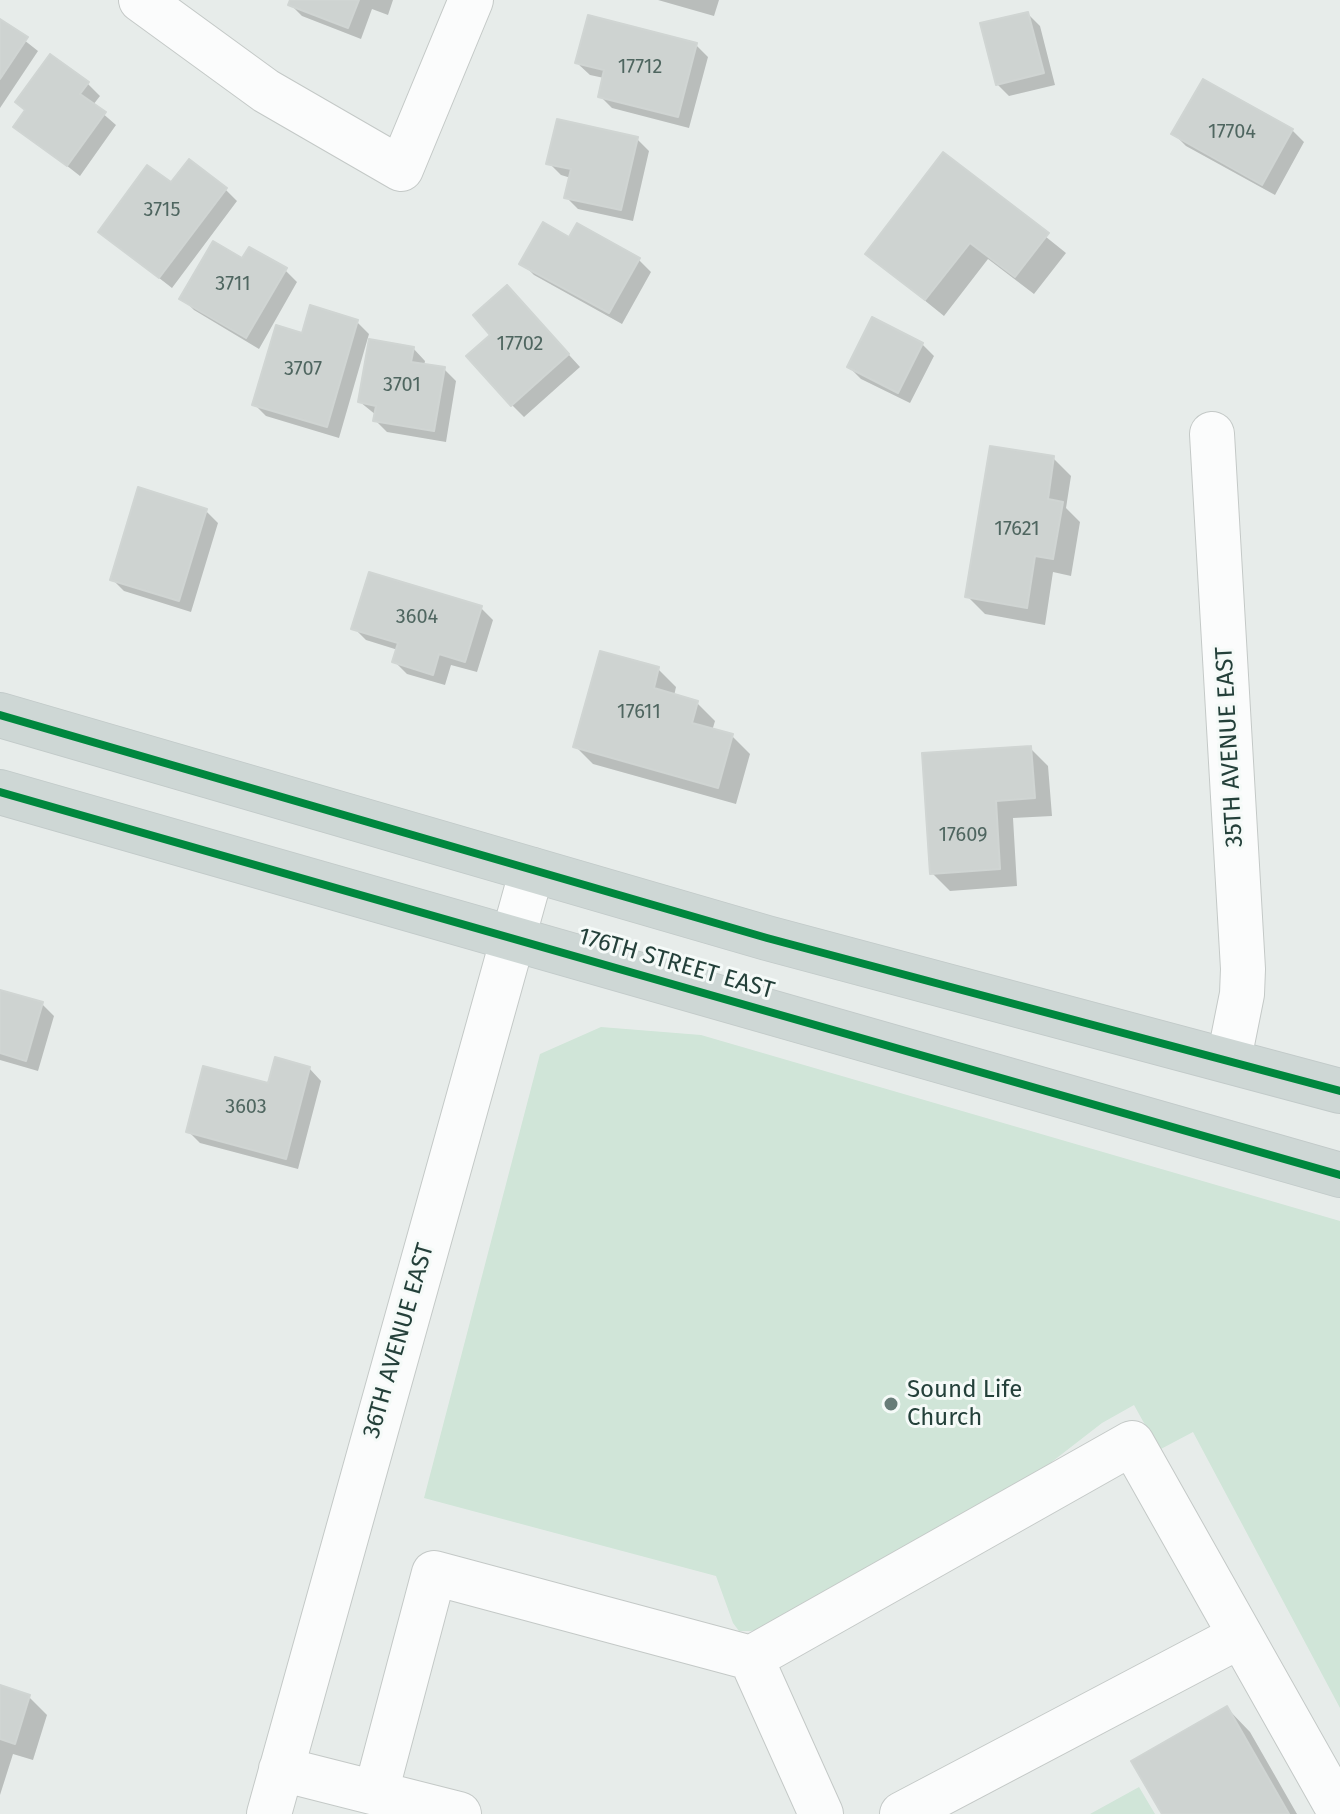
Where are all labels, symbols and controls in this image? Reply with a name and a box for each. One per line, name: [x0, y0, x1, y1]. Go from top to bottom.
house number: 17712: [618, 55, 662, 79]
house number: 17704: [1208, 120, 1256, 144]
house number: 3715: [143, 198, 181, 222]
house number: 3711: [215, 272, 251, 296]
house number: 17702: [497, 332, 543, 356]
house number: 3707: [284, 357, 322, 381]
house number: 3701: [383, 373, 421, 397]
house number: 17621: [994, 517, 1040, 541]
house number: 3604: [396, 605, 438, 629]
street label: 35TH AVENUE EAST: [1210, 646, 1250, 848]
house number: 17611: [617, 700, 661, 724]
house number: 17609: [938, 823, 988, 847]
street label: 176TH STREET EAST: [575, 922, 777, 1006]
house number: 3603: [225, 1095, 267, 1119]
street label: 36TH AVENUE EAST: [357, 1240, 441, 1442]
place label: Sound Life Church: [907, 1376, 1022, 1432]
marker: Sound Life Church: [882, 1395, 900, 1413]

